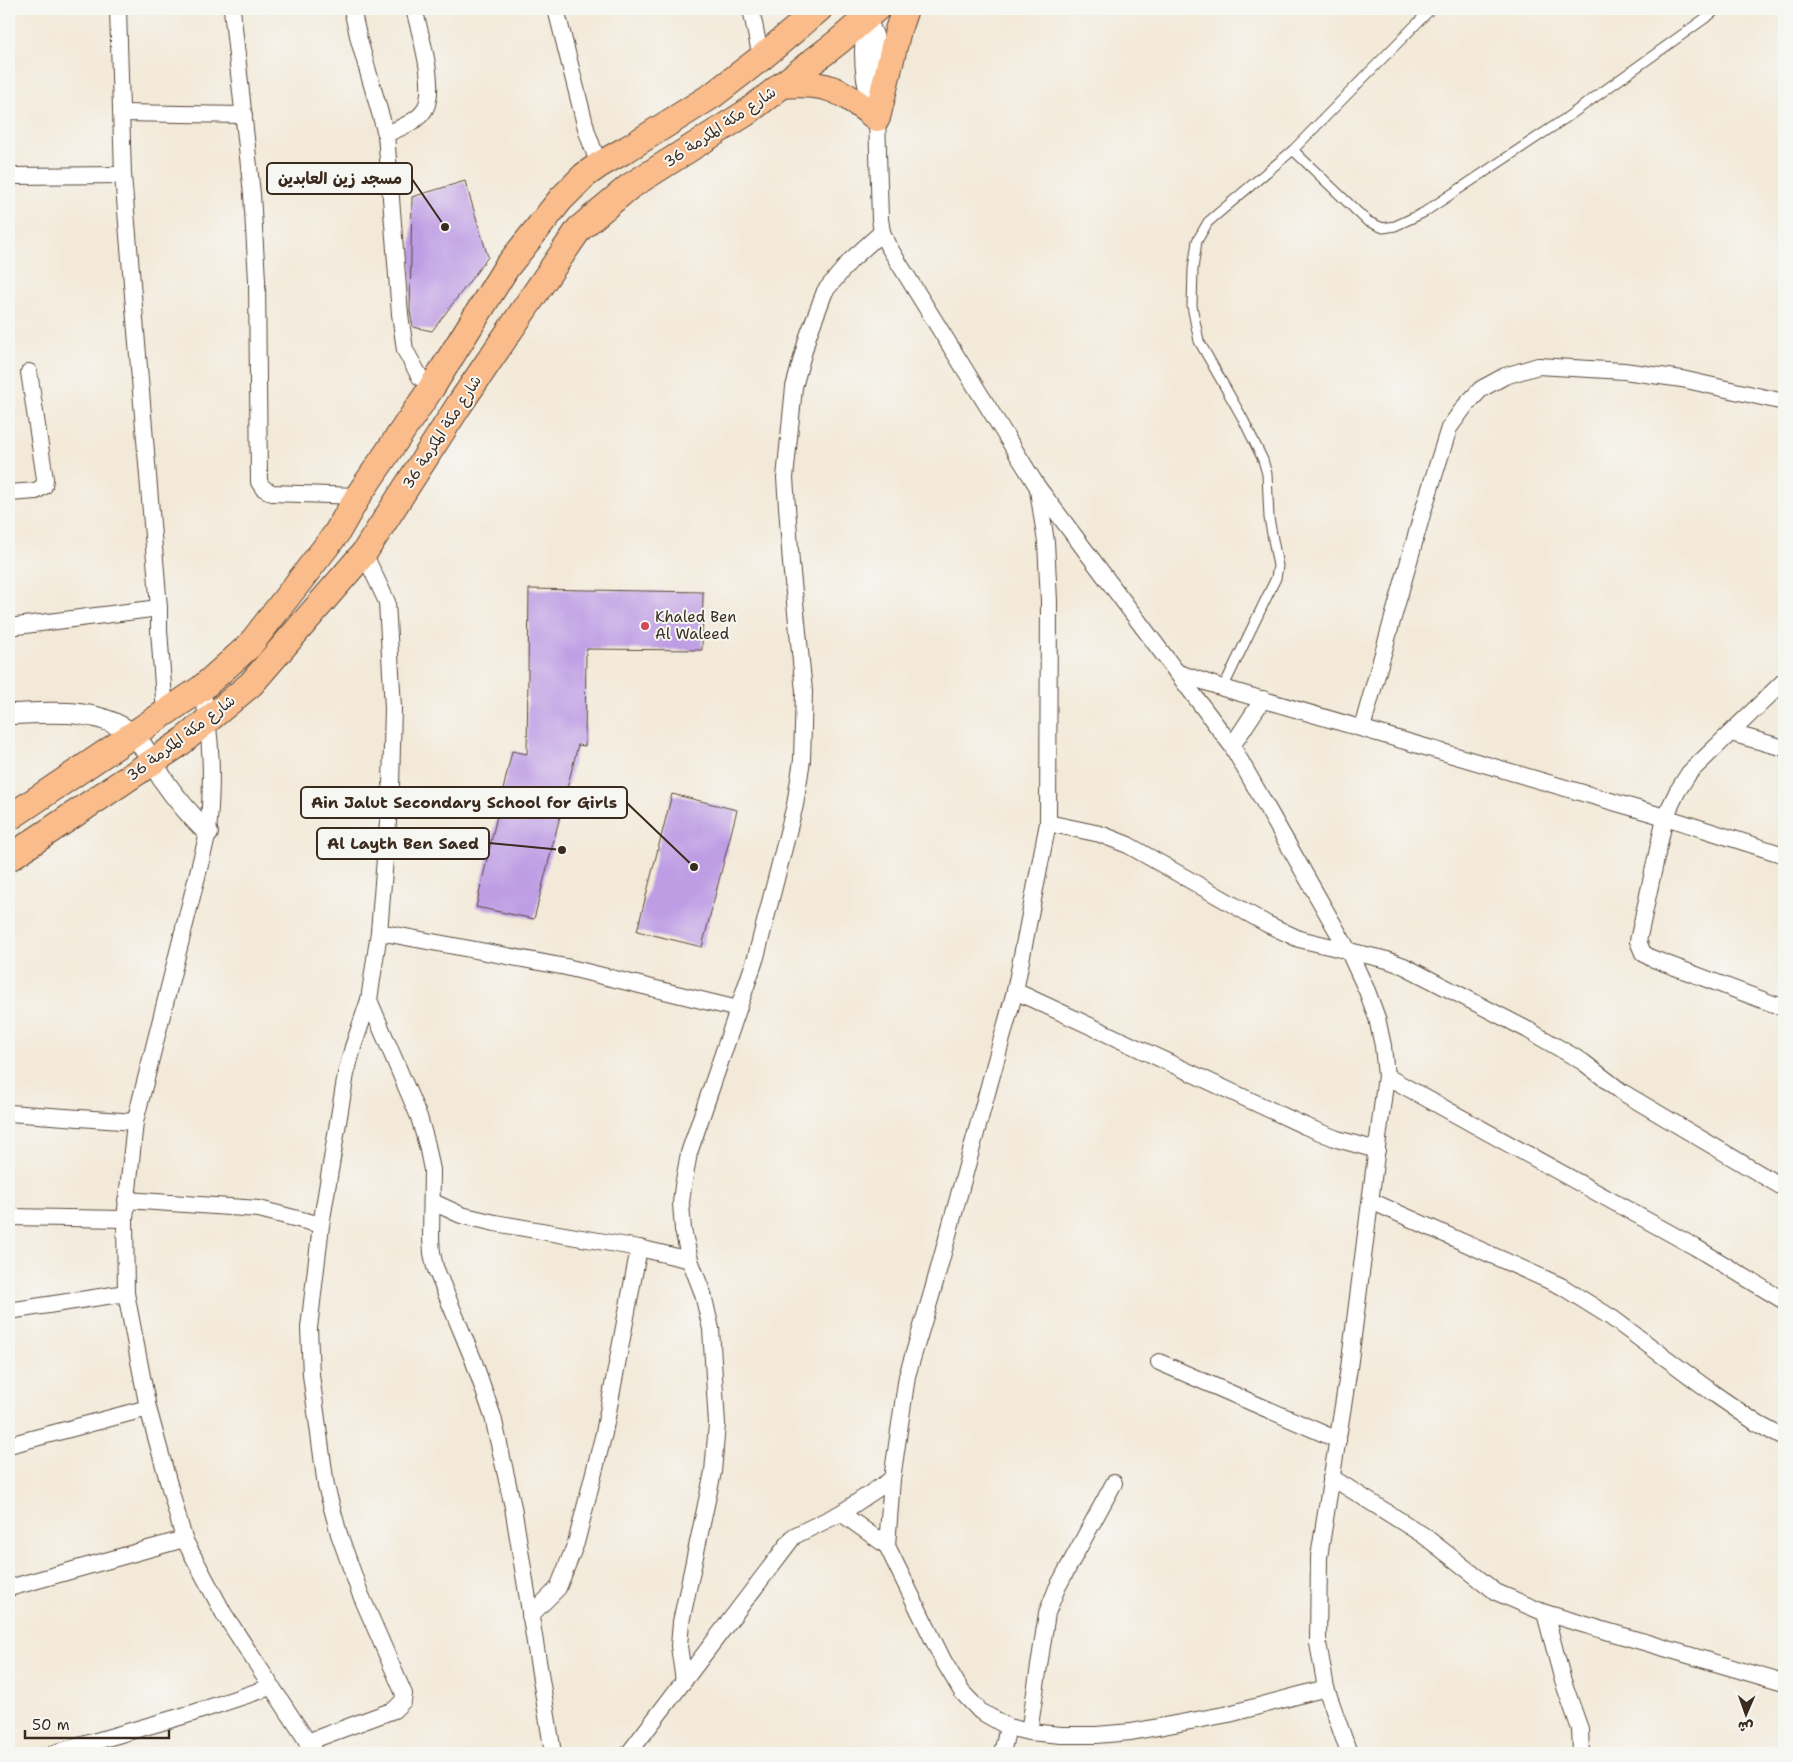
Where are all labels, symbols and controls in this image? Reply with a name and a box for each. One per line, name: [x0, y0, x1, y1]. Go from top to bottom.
street label: شارع مكة المكرمة 36: [660, 82, 780, 172]
callout: مسجد زين العابدين: [267, 163, 412, 194]
text: مسجد زين العابدين: [278, 168, 402, 189]
street label: شارع مكة المكرمة 36: [398, 372, 486, 492]
place label: Khaled Ben Al Waleed: [655, 607, 737, 644]
marker: Khaled Ben Al Waleed: [639, 620, 651, 632]
street label: شارع مكة المكرمة 36: [123, 691, 239, 785]
callout: Ain Jalut Secondary School for Girls: [301, 787, 627, 818]
text: Ain Jalut Secondary School for Girls: [311, 792, 617, 813]
callout: Al Layth Ben Saed: [317, 828, 489, 859]
text: Al Layth Ben Saed: [327, 833, 479, 854]
north arrow: [1720, 1690, 1770, 1740]
scale bar: [25, 1707, 169, 1739]
text: 50 m: [32, 1715, 70, 1735]
text: ش: [1738, 1718, 1754, 1736]

